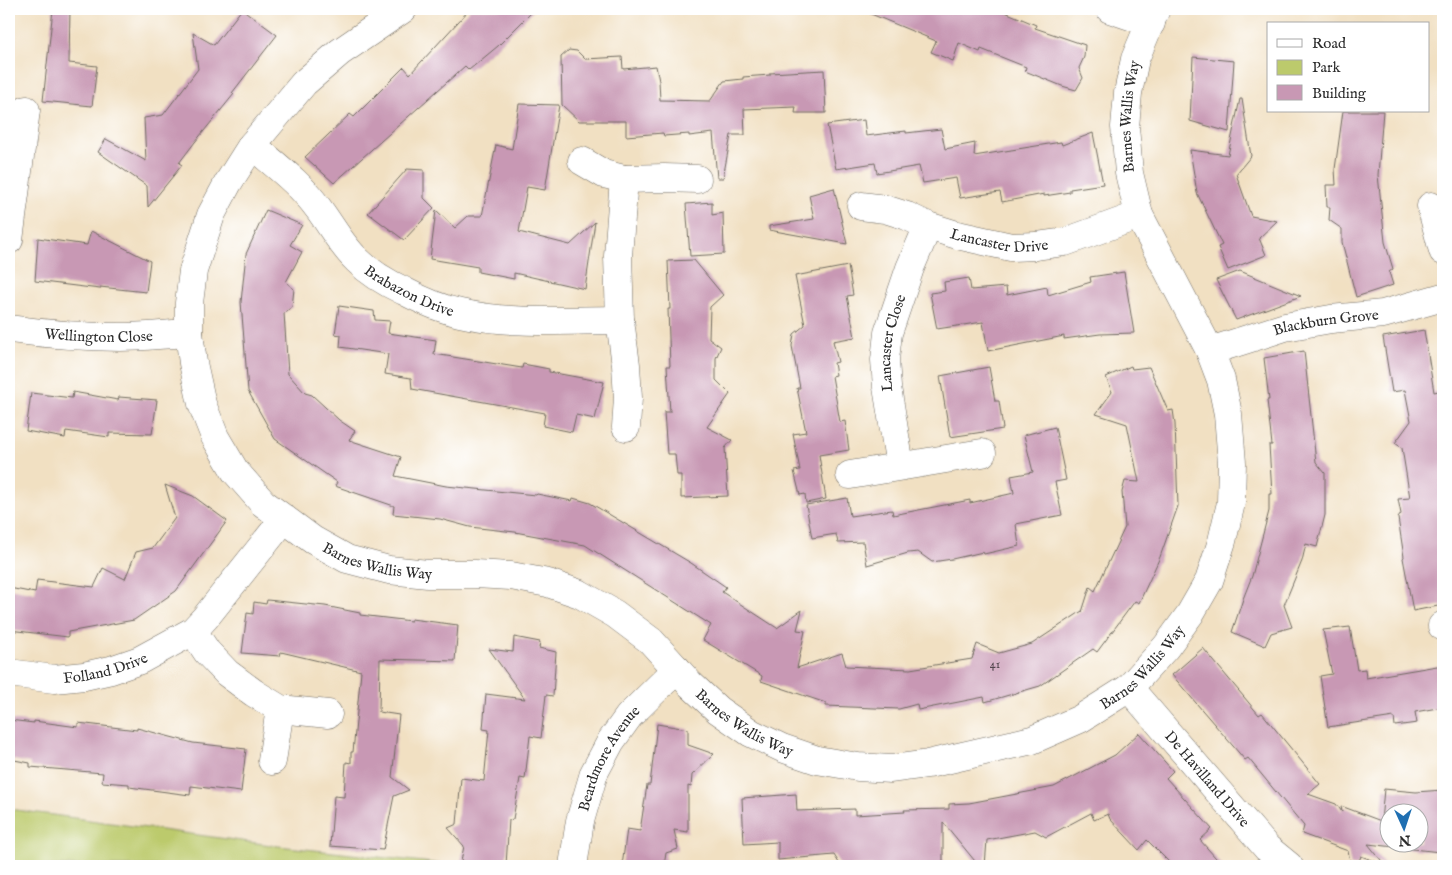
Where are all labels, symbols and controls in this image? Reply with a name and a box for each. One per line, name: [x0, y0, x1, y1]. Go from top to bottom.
legend: [1267, 22, 1430, 112]
text: Road: [1312, 34, 1347, 53]
street label: Barnes Wallis Way: [1116, 58, 1145, 173]
text: Park: [1312, 58, 1342, 77]
text: Building: [1312, 84, 1367, 103]
street label: Lancaster Drive: [948, 224, 1050, 257]
street label: Brabazon Drive: [360, 261, 456, 321]
street label: Lancaster Close: [876, 292, 910, 392]
street label: Blackburn Grove: [1271, 305, 1380, 340]
street label: Wellington Close: [44, 324, 154, 347]
street label: Barnes Wallis Way: [319, 538, 433, 584]
street label: Barnes Wallis Way: [1096, 621, 1189, 714]
street label: Folland Drive: [62, 649, 151, 688]
house number: 41: [990, 657, 1000, 672]
street label: Barnes Wallis Way: [691, 685, 796, 761]
street label: Beardmore Avenue: [574, 702, 644, 814]
street label: De Havilland Drive: [1160, 727, 1254, 831]
north arrow: [1380, 802, 1430, 852]
text: N: [1398, 831, 1412, 849]

